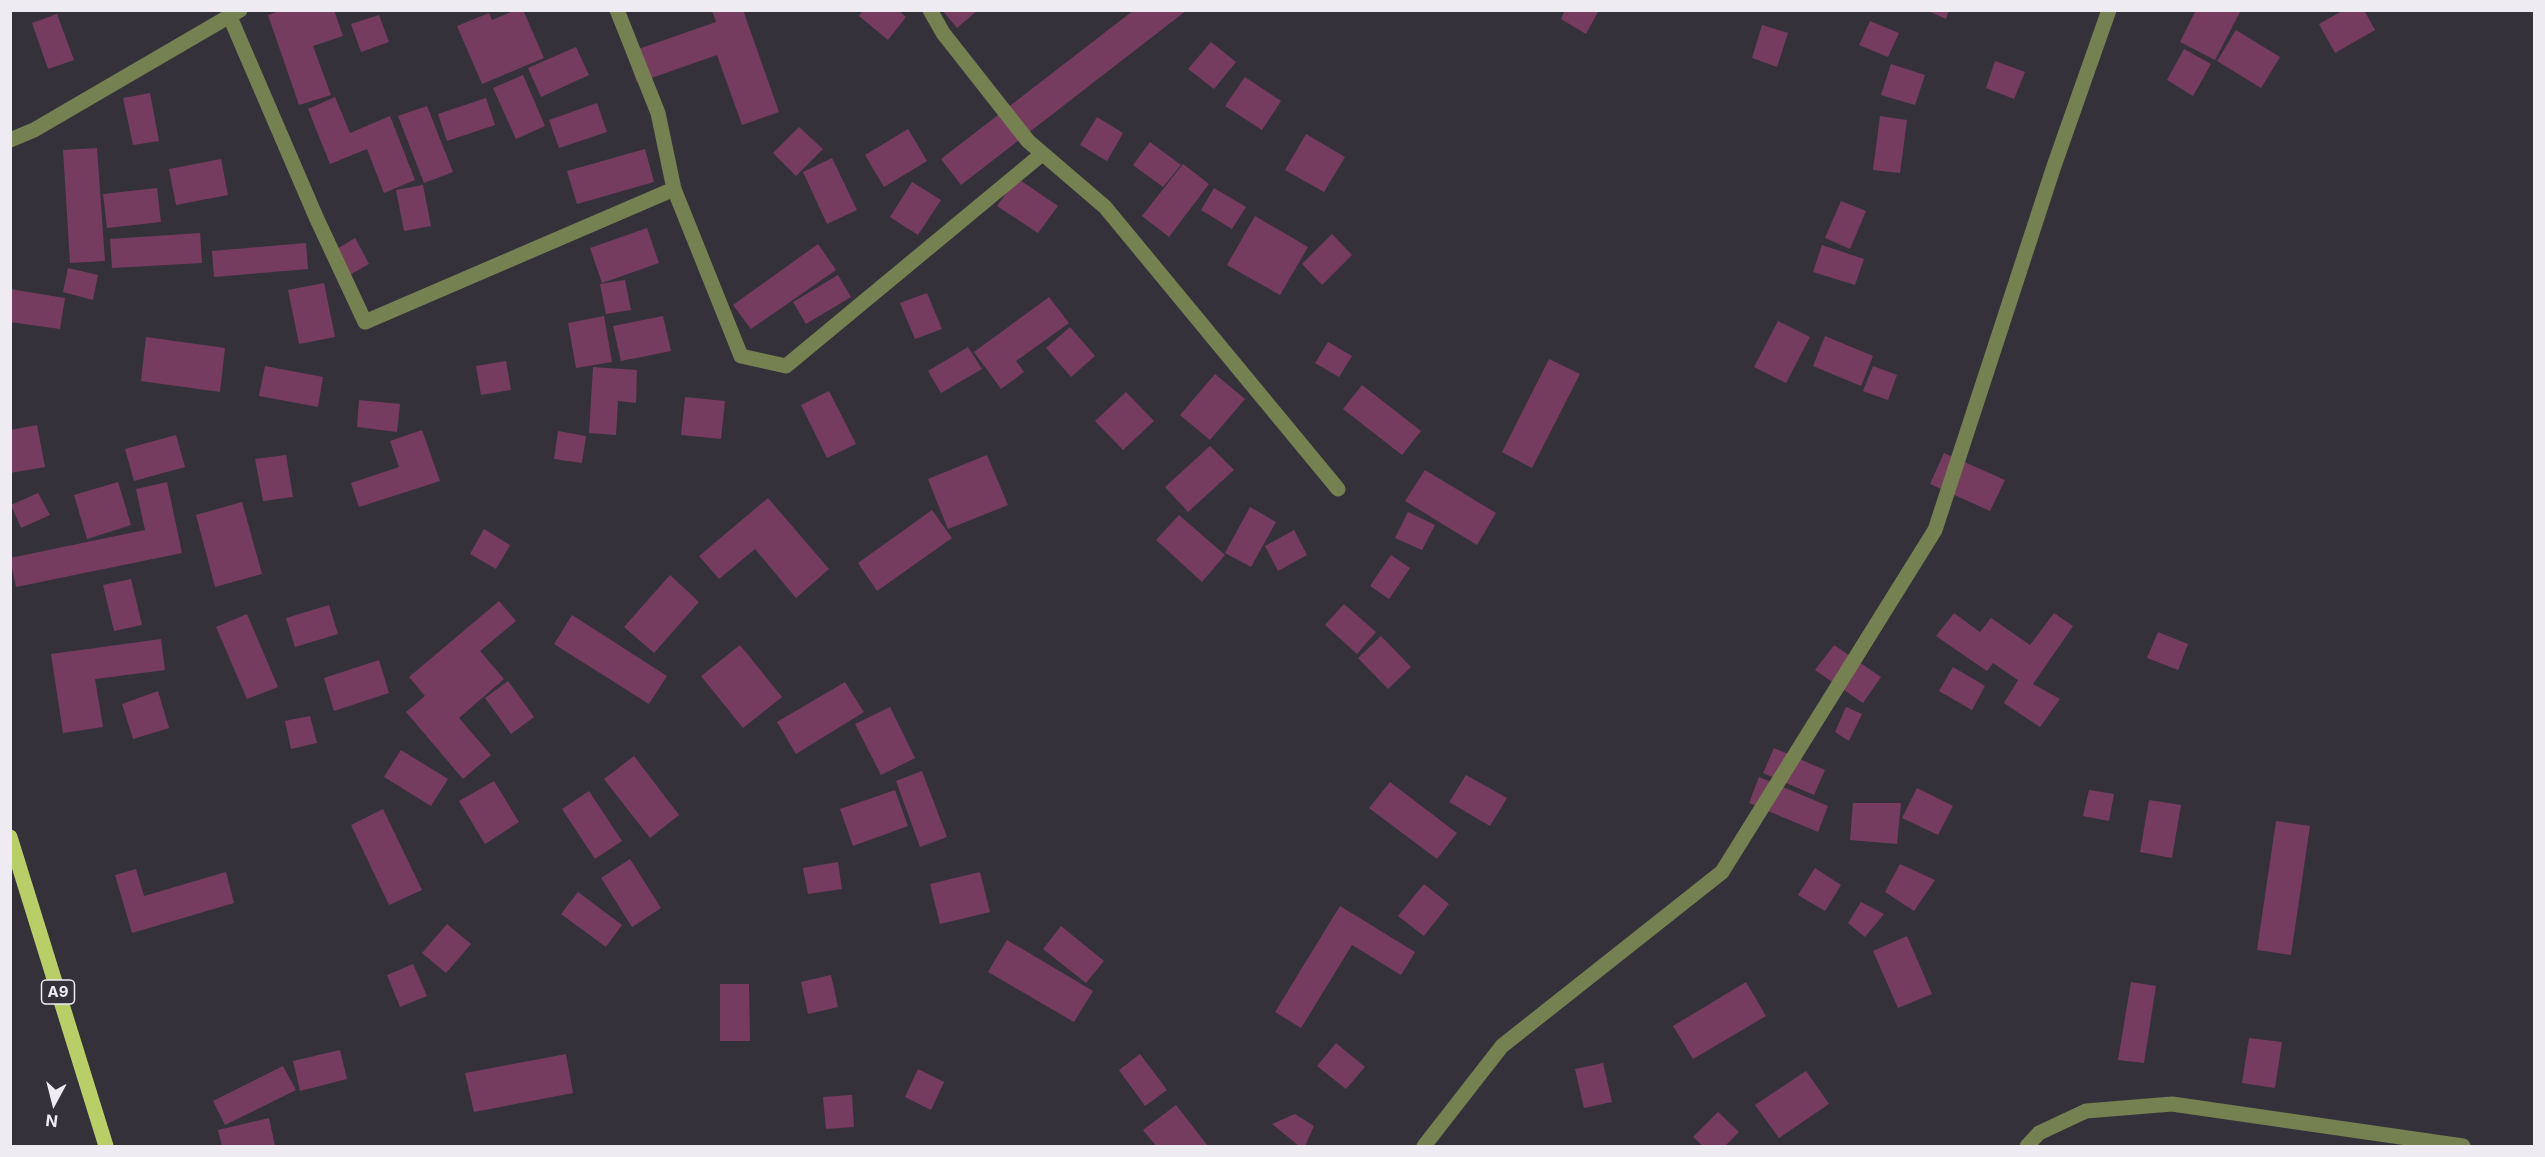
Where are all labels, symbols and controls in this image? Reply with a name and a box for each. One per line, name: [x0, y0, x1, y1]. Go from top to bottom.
road number: A9: [42, 980, 74, 1004]
north arrow: [24, 1073, 84, 1133]
text: N: [45, 1110, 59, 1132]

